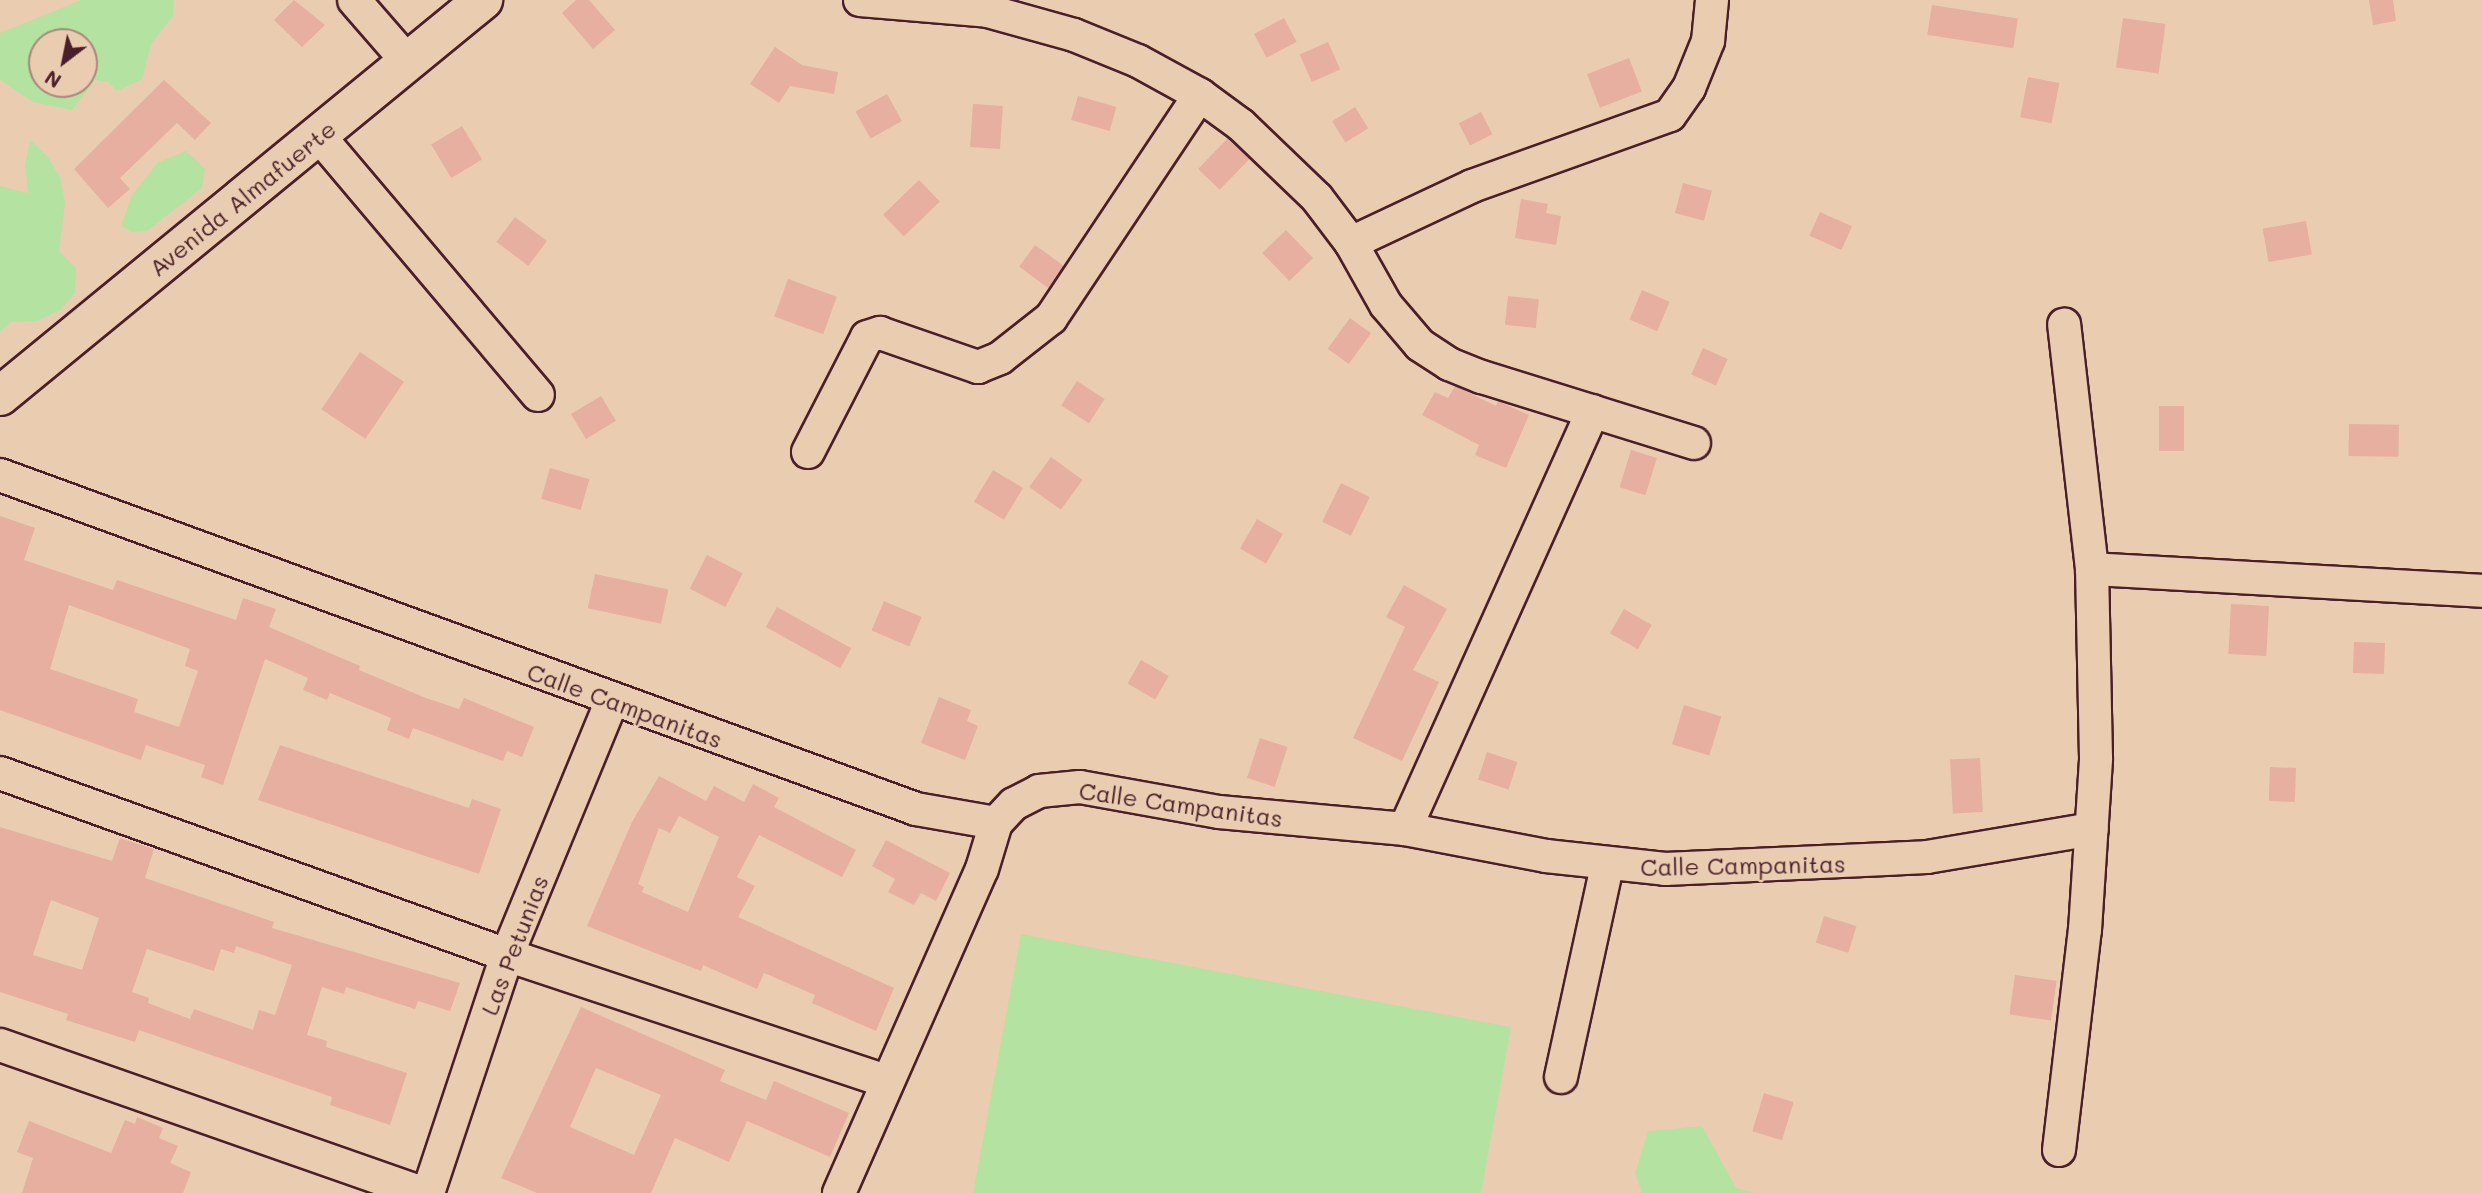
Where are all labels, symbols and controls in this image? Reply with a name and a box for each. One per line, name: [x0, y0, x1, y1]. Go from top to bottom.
north arrow: [28, 28, 98, 98]
text: N: [40, 65, 65, 94]
street label: Avenida Almafuerte: [143, 114, 341, 282]
street label: Calle Campanitas: [524, 656, 726, 754]
street label: Calle Campanitas: [1077, 775, 1285, 833]
street label: Calle Campanitas: [1640, 849, 1846, 881]
street label: Las Petunias: [474, 871, 554, 1019]

